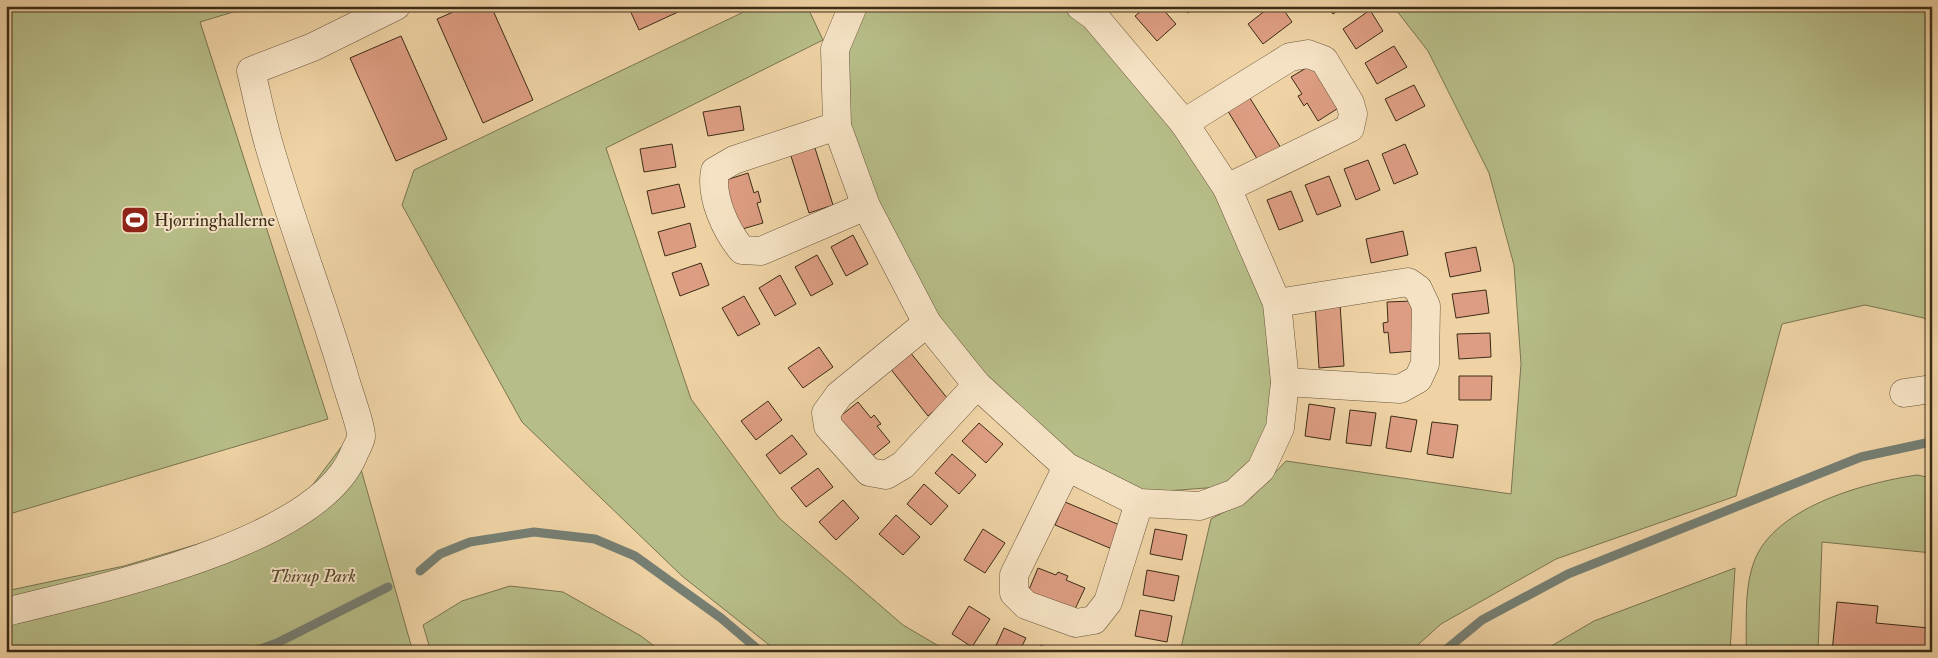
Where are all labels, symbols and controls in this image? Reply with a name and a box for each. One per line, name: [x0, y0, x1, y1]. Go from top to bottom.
sports icon: Hjørringhallerne: [120, 205, 150, 235]
place label: Hjørringhallerne: [154, 209, 275, 232]
park label: Thirup Park: [270, 565, 356, 588]

